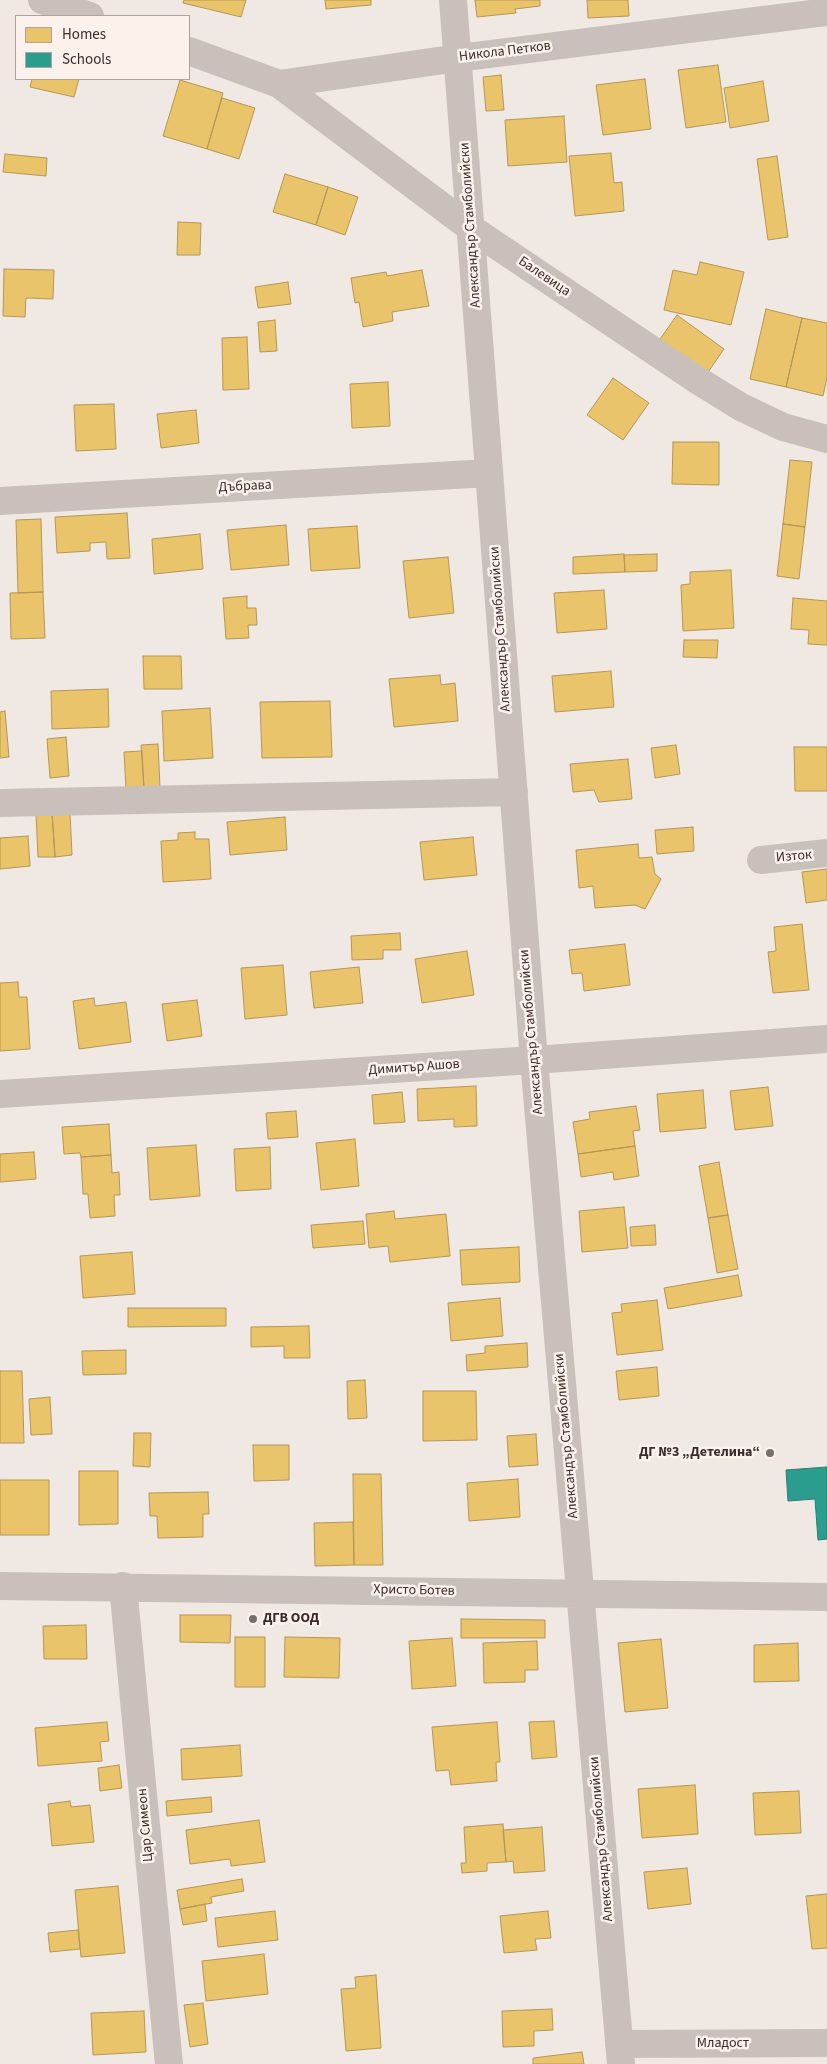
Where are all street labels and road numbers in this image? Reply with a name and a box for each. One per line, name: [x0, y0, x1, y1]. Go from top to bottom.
street label: Никола Петков: [458, 38, 552, 66]
street label: Александър Стамболийски: [457, 142, 485, 308]
street label: Балевица: [515, 253, 573, 301]
street label: Дъбрава: [218, 477, 272, 497]
street label: Александър Стамболийски: [487, 546, 515, 712]
street label: Изток: [775, 847, 813, 867]
street label: Александър Стамболийски: [516, 949, 548, 1115]
street label: Димитър Ашов: [368, 1056, 460, 1080]
street label: Александър Стамболийски: [551, 1353, 583, 1519]
street label: Христо Ботев: [373, 1582, 455, 1600]
street label: Александър Стамболийски: [586, 1756, 618, 1922]
street label: Цар Симеон: [134, 1787, 158, 1863]
street label: Младост: [697, 2036, 749, 2052]

